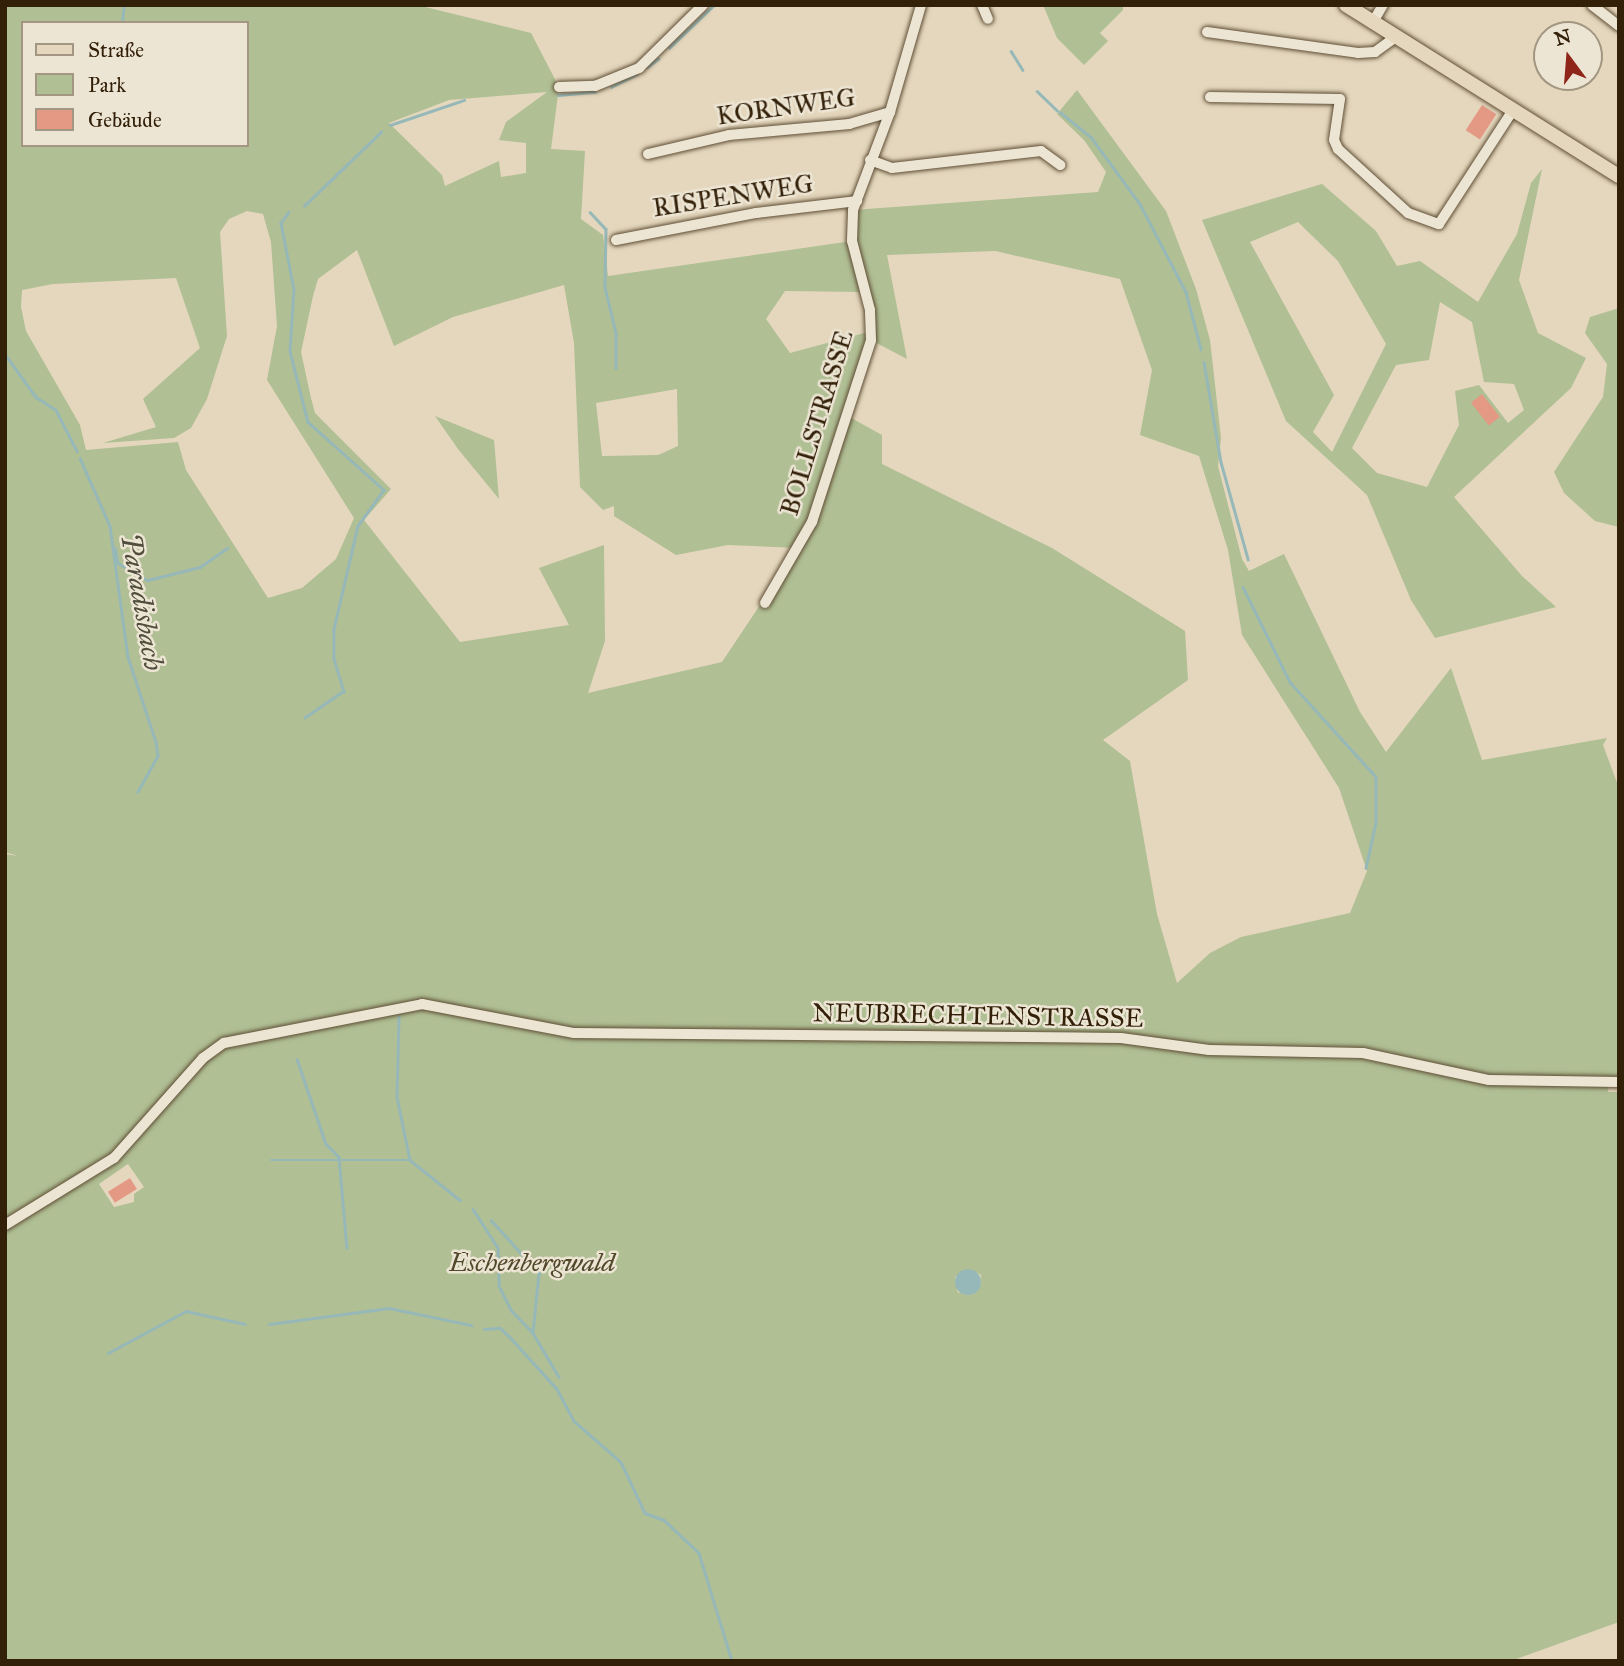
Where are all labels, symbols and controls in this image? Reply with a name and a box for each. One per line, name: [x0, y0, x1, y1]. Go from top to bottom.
legend: [21, 21, 248, 147]
north arrow: [1533, 21, 1603, 91]
text: N: [1552, 24, 1574, 51]
text: Straße: [88, 37, 144, 63]
text: Park: [88, 72, 126, 98]
street label: KORNWEG: [715, 82, 857, 132]
text: Gebäude: [88, 107, 162, 133]
street label: RISPENWEG: [650, 168, 816, 224]
street label: BOLLSTRASSE: [774, 327, 860, 519]
water label: Paradisbach: [113, 531, 171, 673]
street label: NEUBRECHTENSTRASSE: [812, 998, 1144, 1034]
park label: Eschenbergwald: [449, 1247, 615, 1279]

